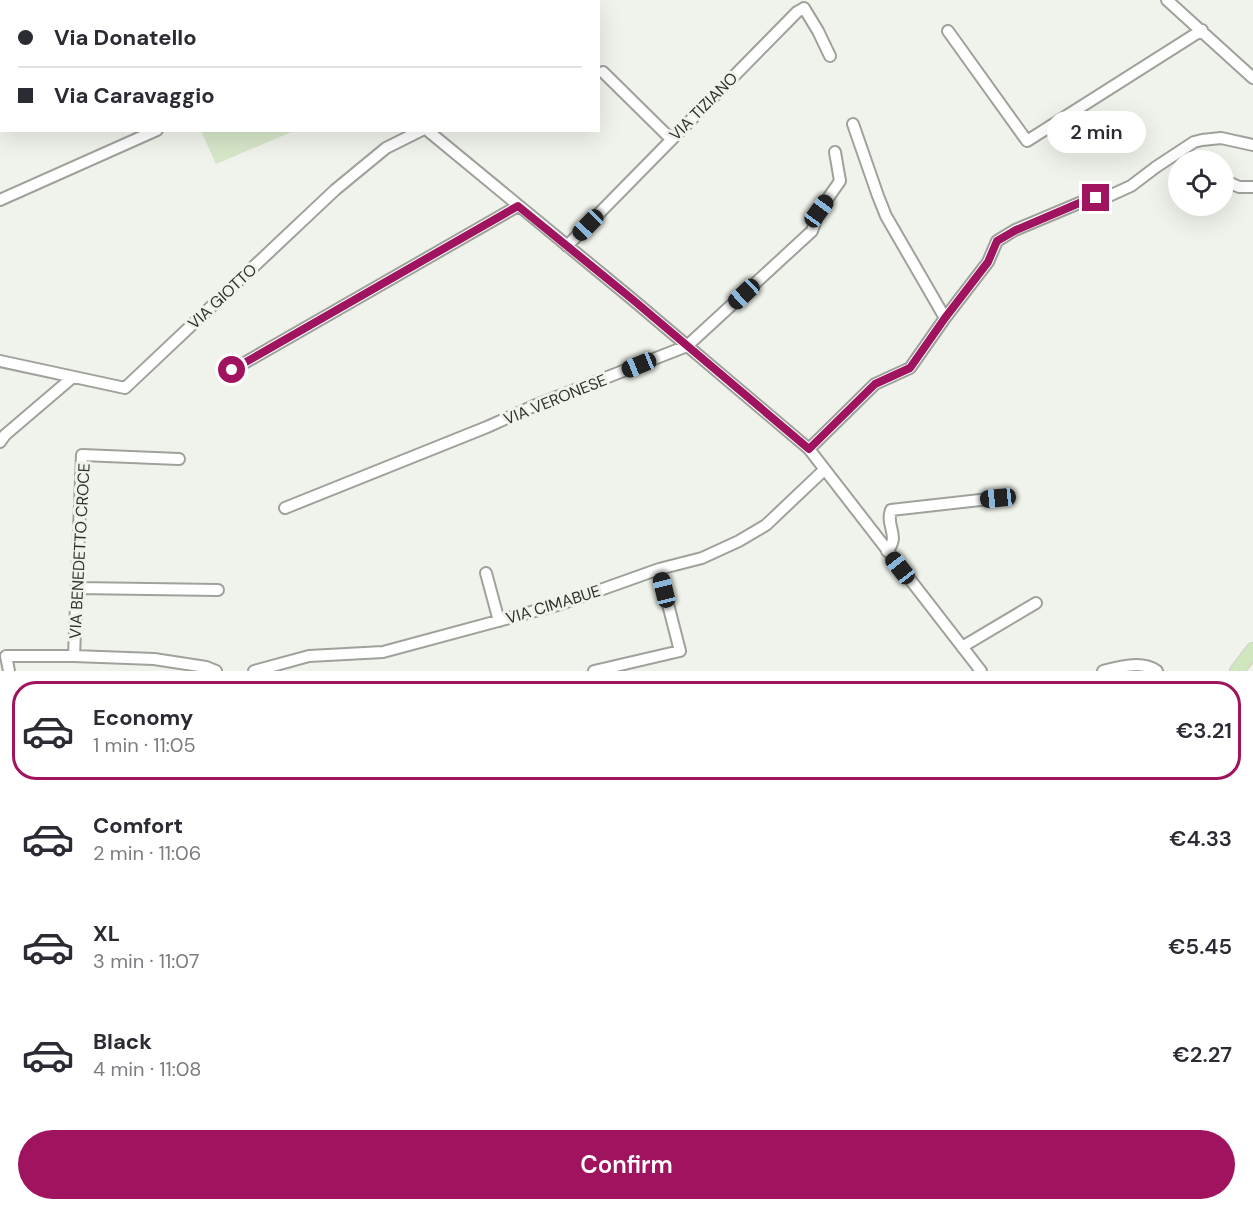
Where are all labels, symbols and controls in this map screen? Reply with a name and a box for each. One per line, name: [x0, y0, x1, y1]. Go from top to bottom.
text: Via Donatello: [54, 23, 197, 52]
street label: VIA TIZIANO: [665, 68, 742, 145]
text: Via Caravaggio: [54, 81, 215, 110]
callout: 2 min: [1046, 111, 1146, 153]
text: 2 min: [1070, 119, 1123, 145]
map controls: [1168, 150, 1234, 216]
button: locate: [1168, 150, 1234, 216]
route end: [1082, 184, 1109, 211]
car: [801, 191, 837, 231]
car: [569, 206, 607, 244]
street label: VIA GIOTTO: [183, 259, 261, 334]
car: [725, 275, 763, 313]
car: [619, 350, 659, 380]
route start: [218, 356, 245, 383]
street label: VIA VERONESE: [501, 369, 610, 430]
street label: VIA BENEDETTO CROCE: [64, 463, 95, 639]
car: [979, 487, 1017, 509]
car: [882, 548, 918, 588]
car: [651, 570, 677, 610]
street label: VIA CIMABUE: [503, 580, 603, 629]
text: Economy: [93, 703, 193, 732]
icon: car: [21, 704, 75, 758]
text: €3.21: [1176, 716, 1232, 745]
text: 1 min · 11:05: [93, 732, 196, 758]
text: Comfort: [93, 811, 183, 840]
icon: car: [21, 812, 75, 866]
text: €4.33: [1169, 824, 1232, 853]
text: 2 min · 11:06: [93, 840, 201, 866]
text: XL: [93, 919, 120, 948]
icon: car: [21, 920, 75, 974]
text: €5.45: [1168, 932, 1232, 961]
text: 3 min · 11:07: [93, 948, 199, 974]
text: Black: [93, 1027, 152, 1056]
icon: car: [21, 1028, 75, 1082]
text: €2.27: [1173, 1040, 1232, 1069]
text: 4 min · 11:08: [93, 1056, 202, 1082]
button: Confirm: [18, 1130, 1235, 1199]

